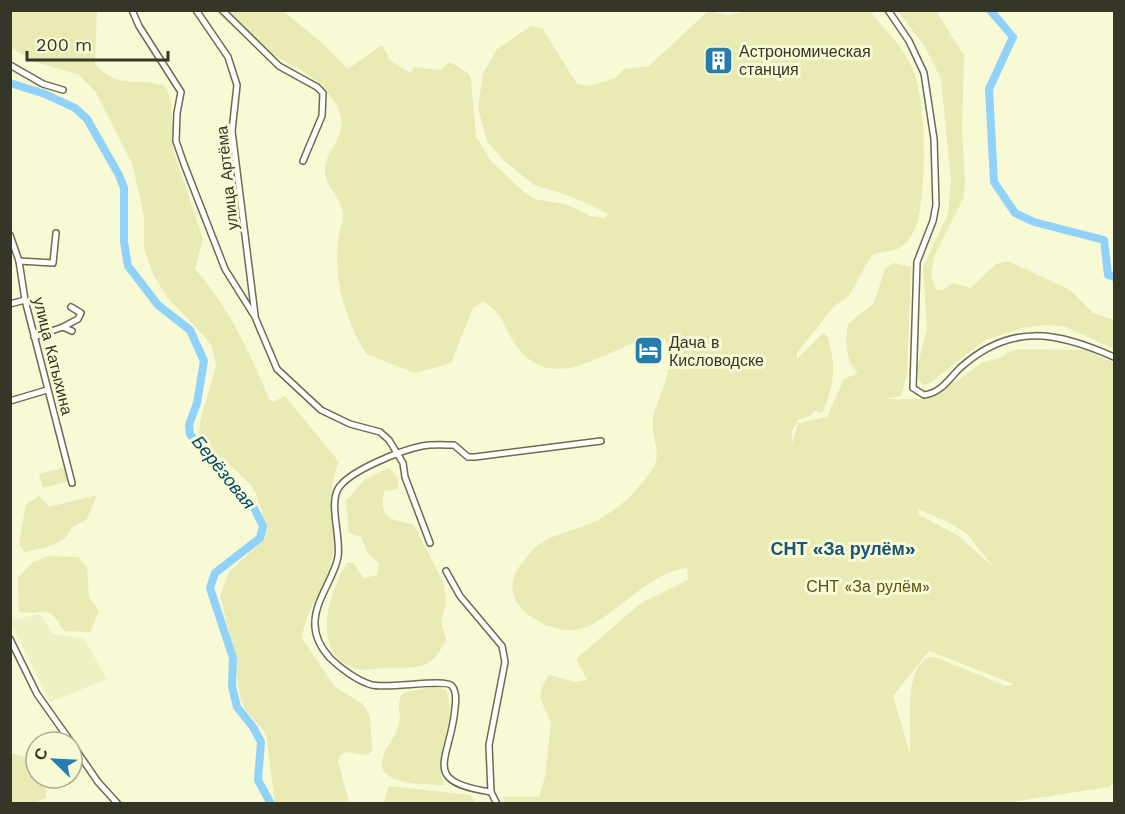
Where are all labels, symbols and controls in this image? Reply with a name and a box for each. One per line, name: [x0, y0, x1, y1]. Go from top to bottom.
scale bar: [27, 24, 168, 62]
text: 200 m: [36, 34, 92, 55]
place label: Астрономическая станция: [739, 42, 871, 79]
building icon: Астрономическая станция: [702, 44, 734, 76]
street label: улица Артёма: [212, 125, 242, 231]
street label: улица Катыхина: [29, 295, 77, 417]
place label: Дача в Кисловодске: [669, 333, 764, 370]
hotel icon: Дача в Кисловодске: [632, 335, 664, 367]
water label: Берёзовая: [188, 431, 260, 513]
district label: СНТ «За рулём»: [771, 538, 915, 559]
park label: СНТ «За рулём»: [806, 577, 930, 596]
north arrow: [24, 730, 84, 790]
text: С: [30, 745, 52, 763]

